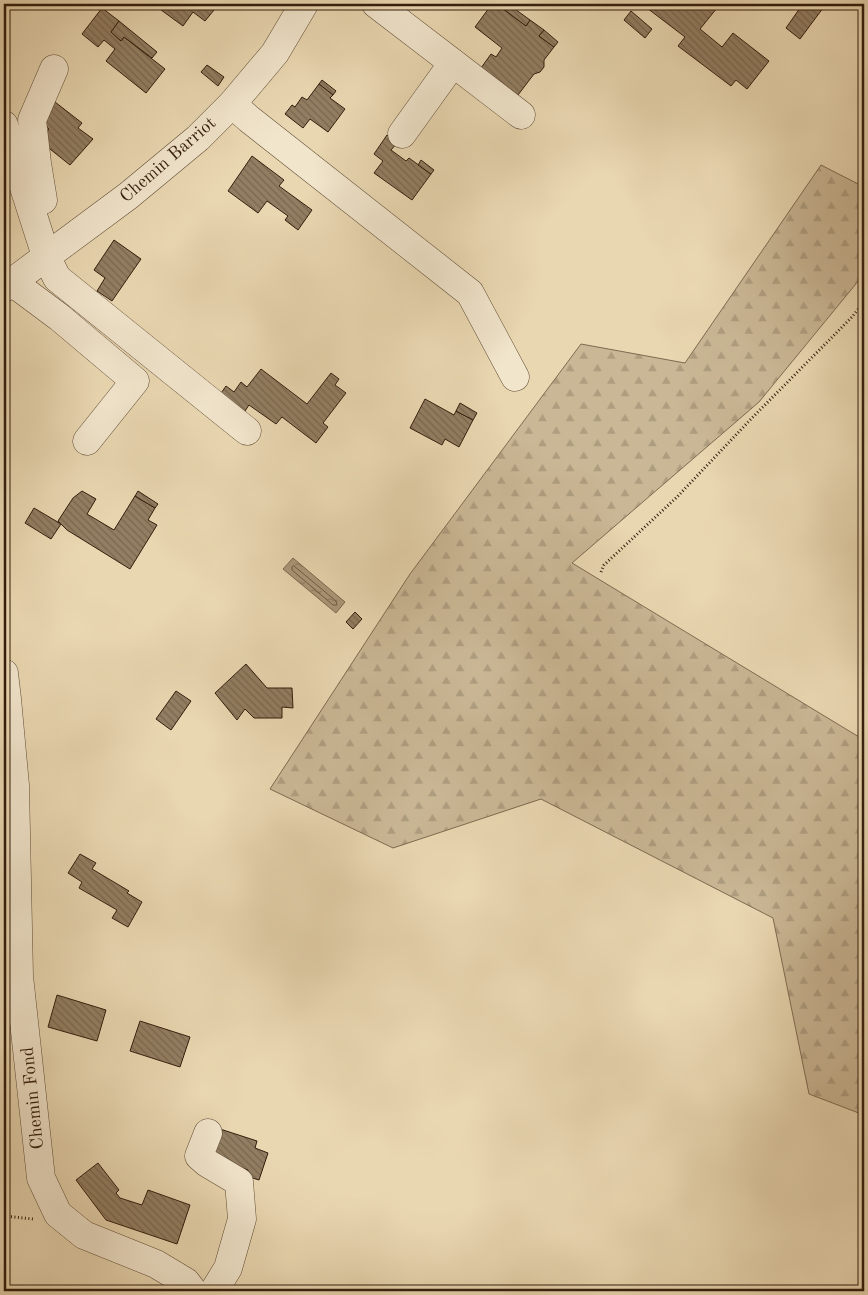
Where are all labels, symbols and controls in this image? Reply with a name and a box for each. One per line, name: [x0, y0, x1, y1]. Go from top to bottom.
street label: Chemin Barriot: [117, 114, 219, 206]
street label: Chemin Fond: [19, 1046, 47, 1150]

